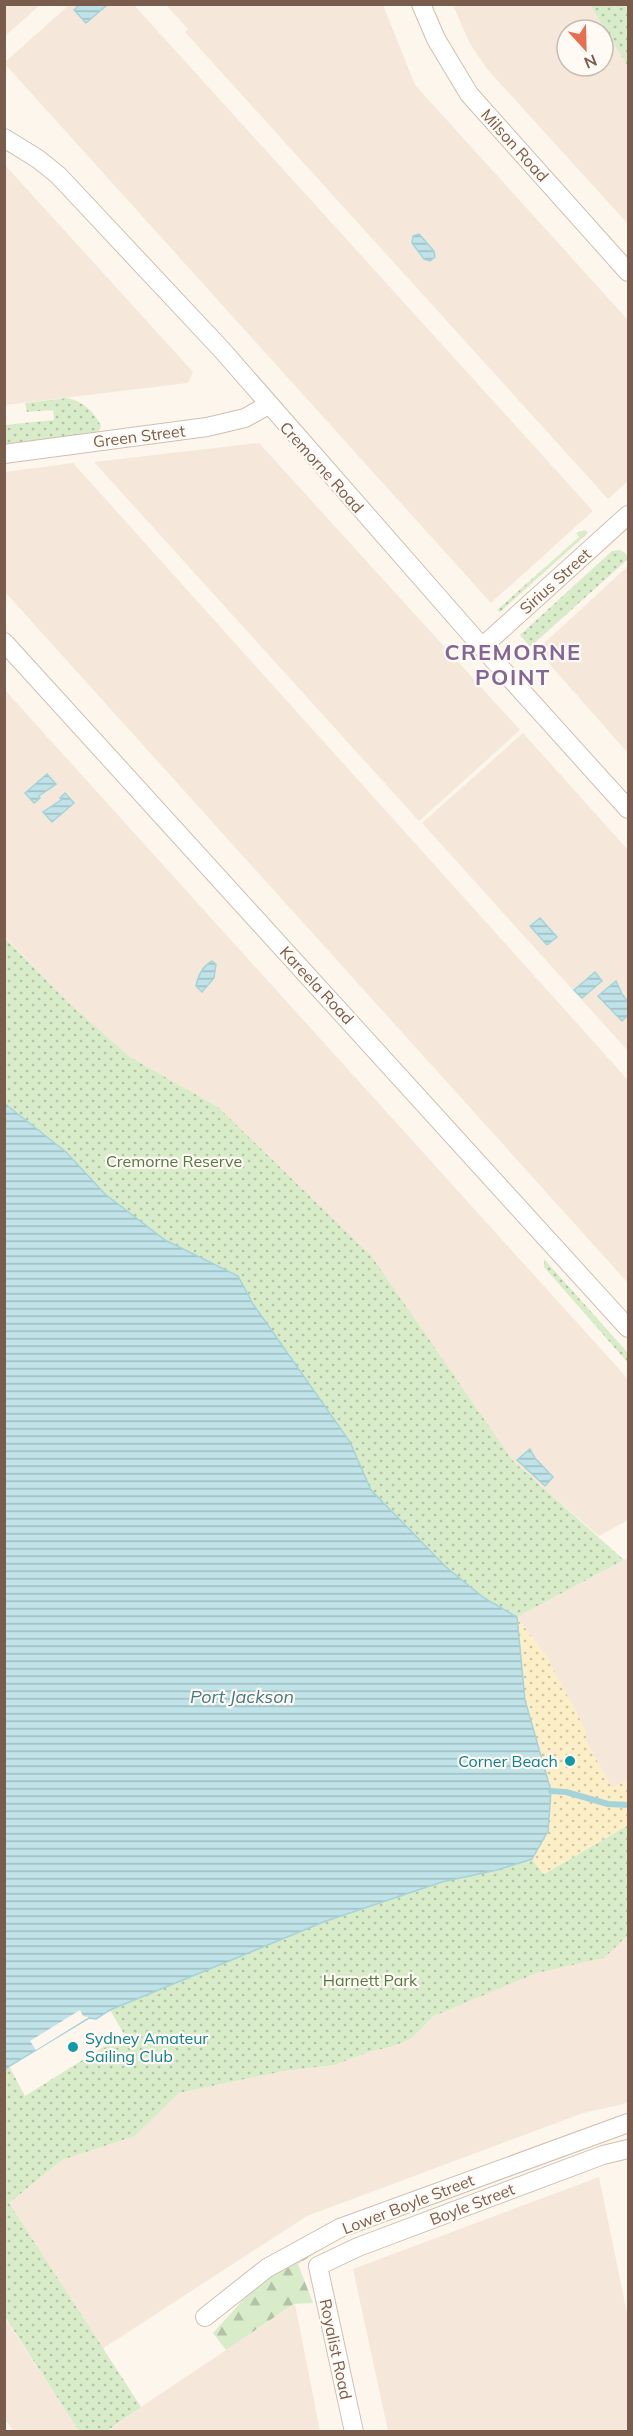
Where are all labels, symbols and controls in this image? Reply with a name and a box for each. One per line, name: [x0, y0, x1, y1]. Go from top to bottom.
north arrow: [555, 18, 615, 78]
text: N: [581, 50, 600, 73]
street label: Milson Road: [477, 104, 553, 186]
street label: Cremorne Road: [276, 417, 368, 517]
street label: Green Street: [92, 420, 187, 452]
street label: Sirius Street: [515, 544, 595, 618]
district label: CREMORNE POINT: [444, 638, 582, 691]
street label: Kareela Road: [276, 942, 358, 1028]
park label: Cremorne Reserve: [106, 1151, 242, 1171]
water label: Port Jackson: [190, 1685, 294, 1708]
place label: Corner Beach: [458, 1751, 558, 1771]
marker: Corner Beach: [563, 1754, 577, 1768]
park label: Harnett Park: [323, 1970, 418, 1990]
place label: Sydney Amateur Sailing Club: [85, 2028, 208, 2066]
marker: Sydney Amateur Sailing Club: [66, 2040, 80, 2054]
street label: Lower Boyle Street: [339, 2170, 477, 2238]
street label: Boyle Street: [427, 2179, 517, 2229]
street label: Royalist Road: [316, 2297, 356, 2401]

